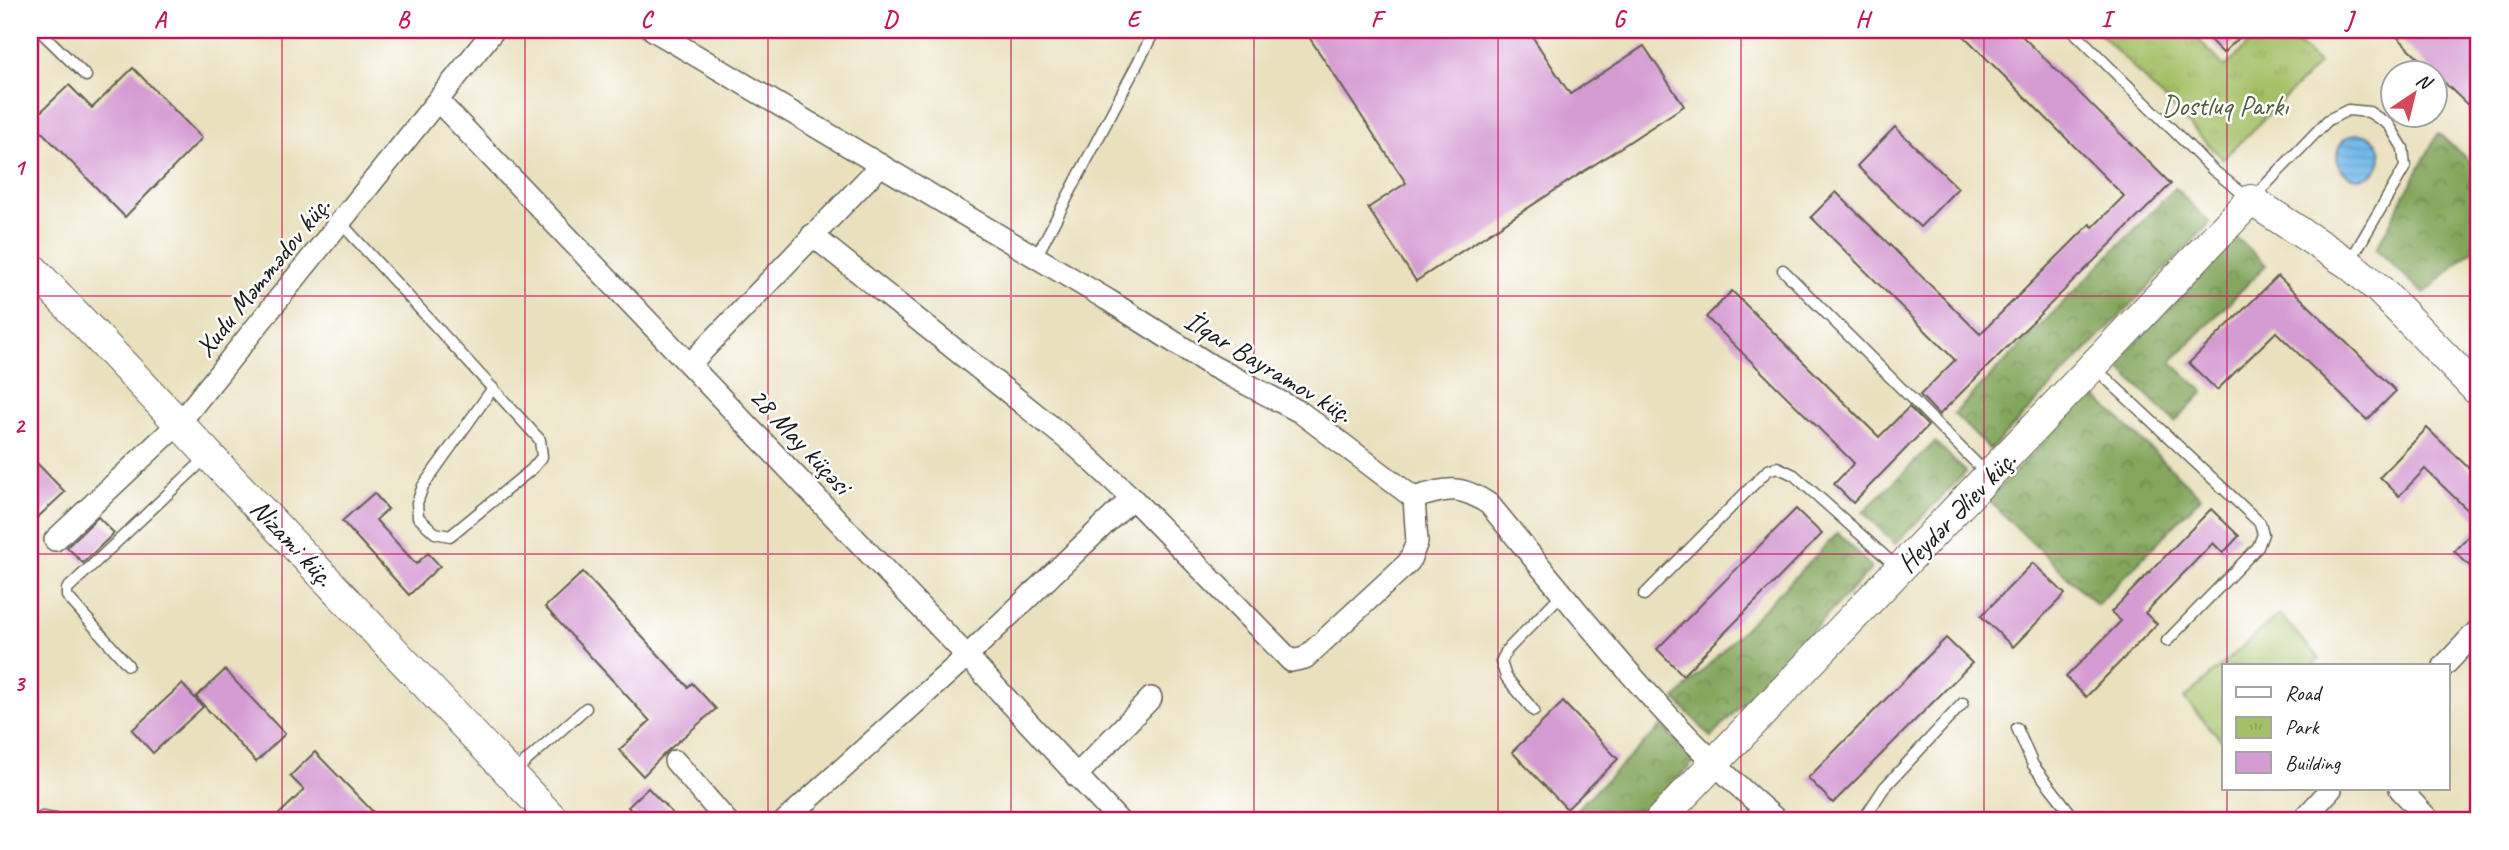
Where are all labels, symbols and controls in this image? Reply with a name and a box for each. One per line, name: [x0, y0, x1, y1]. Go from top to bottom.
text: A: [154, 5, 168, 34]
text: B: [397, 5, 411, 34]
text: C: [641, 5, 655, 34]
text: D: [883, 5, 899, 34]
text: E: [1127, 5, 1143, 34]
text: F: [1371, 5, 1387, 34]
text: G: [1613, 5, 1628, 34]
text: H: [1855, 5, 1873, 34]
text: I: [2101, 5, 2116, 34]
text: J: [2343, 5, 2356, 34]
north arrow: [2380, 60, 2450, 130]
text: N: [2411, 68, 2438, 96]
park label: Dostluq Parkı: [2162, 88, 2290, 123]
text: 1: [14, 153, 27, 182]
street label: Xudu Məmmədov küç.: [187, 189, 338, 364]
street label: İlqar Bayramov küç.: [1178, 302, 1360, 431]
street label: 28 May küçəsi: [742, 379, 862, 504]
text: 2: [14, 411, 27, 440]
street label: Heydər Əliev küç.: [1889, 443, 2024, 580]
street label: Nizami küç.: [243, 491, 343, 594]
legend: [2222, 664, 2450, 790]
text: 3: [14, 669, 27, 698]
text: Road: [2285, 680, 2324, 706]
text: Park: [2285, 714, 2320, 740]
text: Building: [2285, 750, 2342, 776]

